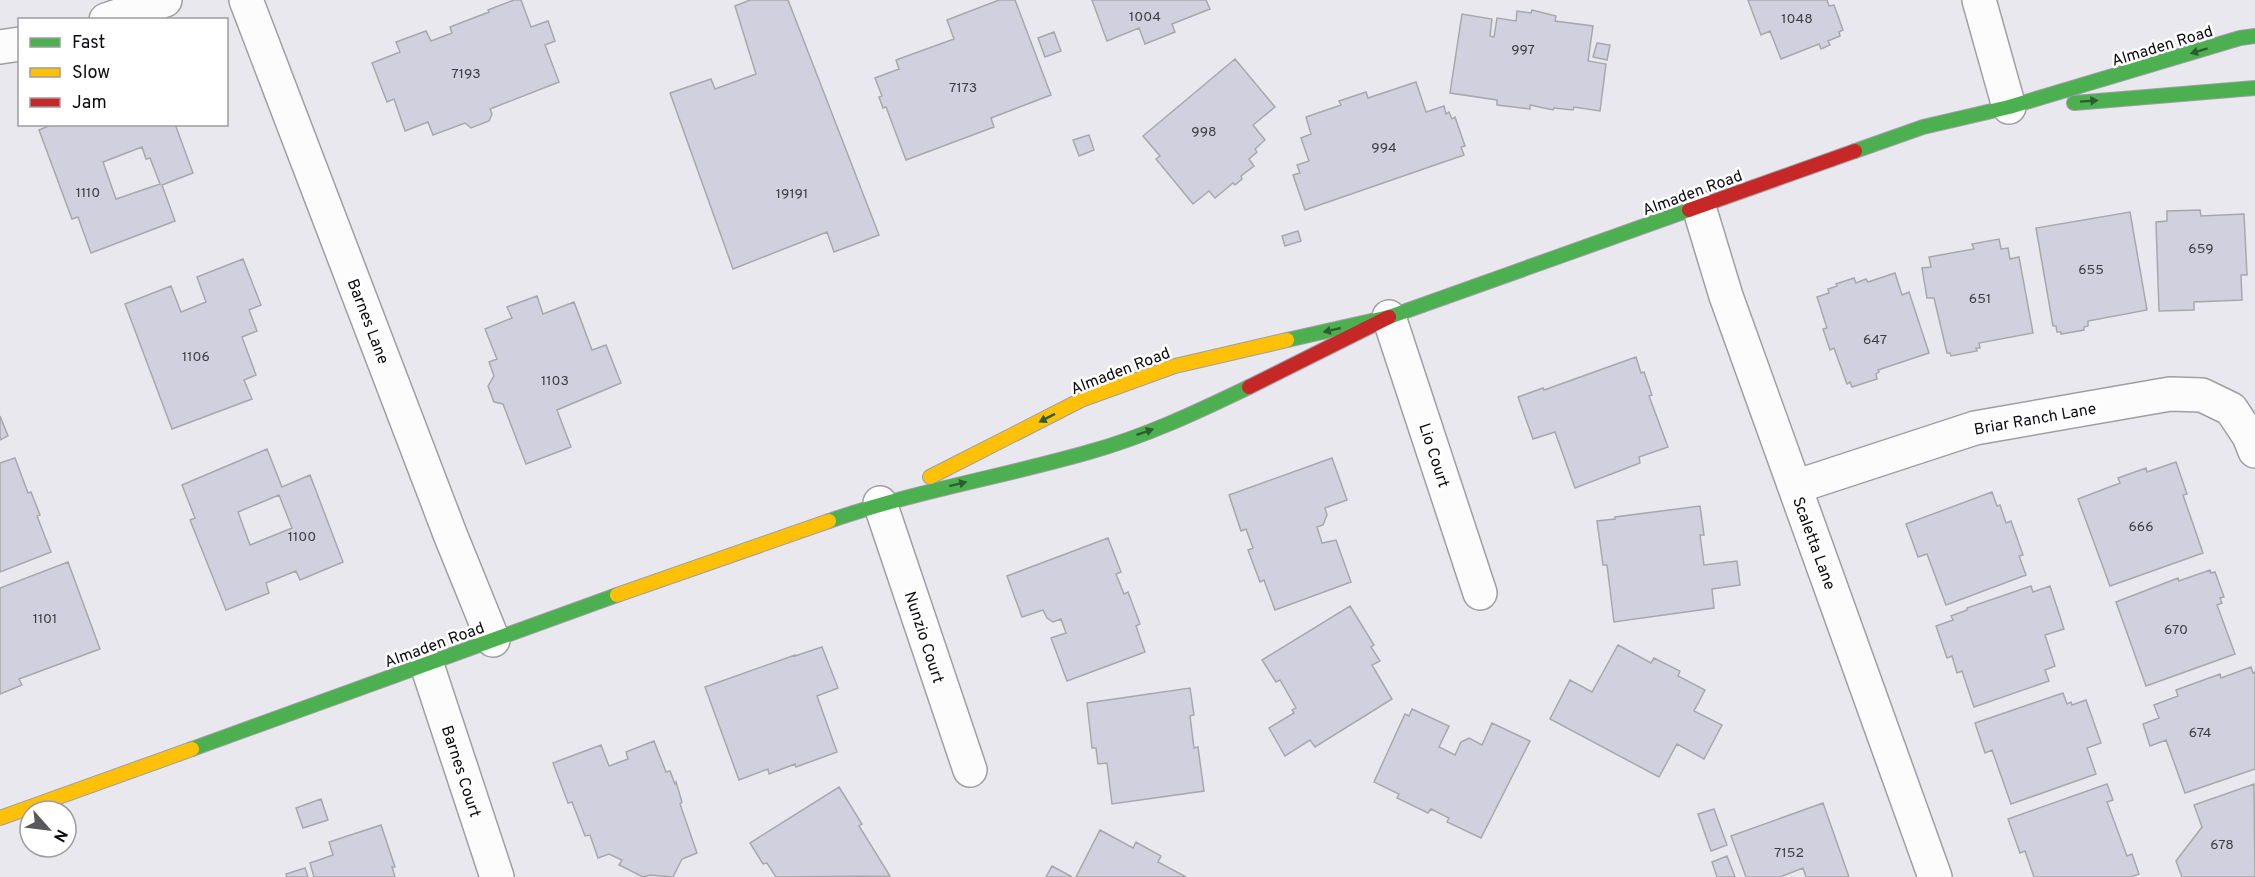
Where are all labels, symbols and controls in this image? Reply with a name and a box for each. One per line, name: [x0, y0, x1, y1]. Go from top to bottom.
house number: 1004: [1129, 9, 1161, 26]
house number: 1048: [1781, 11, 1813, 28]
legend: [18, 18, 228, 126]
street label: Almaden Road: [2109, 22, 2216, 72]
text: Fast: [72, 32, 105, 55]
house number: 997: [1511, 42, 1535, 59]
one-way arrow: [2189, 47, 2207, 56]
text: Slow: [72, 62, 110, 85]
house number: 7193: [451, 66, 481, 83]
house number: 7173: [949, 80, 977, 97]
text: Jam: [72, 92, 107, 115]
one-way arrow: [2079, 97, 2098, 106]
house number: 998: [1191, 124, 1217, 141]
house number: 994: [1371, 140, 1397, 157]
street label: Almaden Road: [1640, 167, 1745, 221]
house number: 1110: [76, 185, 100, 202]
house number: 19191: [776, 186, 808, 203]
house number: 659: [2188, 241, 2214, 258]
house number: 655: [2078, 262, 2104, 279]
street label: Barnes Lane: [342, 276, 393, 367]
house number: 651: [1969, 291, 1991, 308]
one-way arrow: [1322, 326, 1341, 335]
house number: 647: [1863, 332, 1887, 349]
street label: Almaden Road: [1068, 344, 1173, 400]
house number: 1106: [182, 349, 210, 366]
house number: 1103: [541, 373, 569, 390]
street label: Briar Ranch Lane: [1973, 399, 2098, 441]
one-way arrow: [1038, 413, 1055, 423]
street label: Lio Court: [1413, 421, 1453, 490]
one-way arrow: [1136, 427, 1154, 437]
one-way arrow: [948, 478, 967, 488]
street label: Scaletta Lane: [1787, 494, 1839, 593]
house number: 666: [2128, 519, 2154, 536]
house number: 1100: [288, 529, 316, 546]
street label: Nunzio Court: [899, 589, 947, 686]
house number: 1101: [33, 611, 57, 628]
street label: Almaden Road: [382, 619, 487, 673]
house number: 670: [2164, 622, 2188, 639]
street label: Barnes Court: [436, 723, 484, 820]
house number: 674: [2189, 725, 2211, 742]
north arrow: [18, 799, 78, 859]
text: N: [48, 825, 71, 845]
house number: 678: [2210, 837, 2234, 854]
house number: 7152: [1774, 845, 1804, 862]

